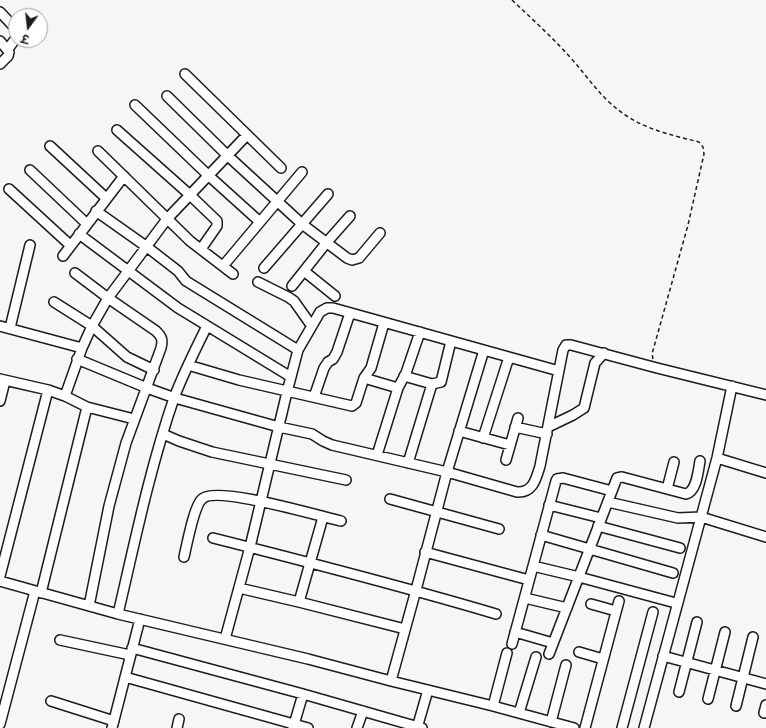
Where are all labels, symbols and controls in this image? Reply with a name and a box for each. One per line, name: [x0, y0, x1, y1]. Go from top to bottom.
north arrow: [8, 8, 48, 48]
text: उ: [20, 31, 31, 46]

